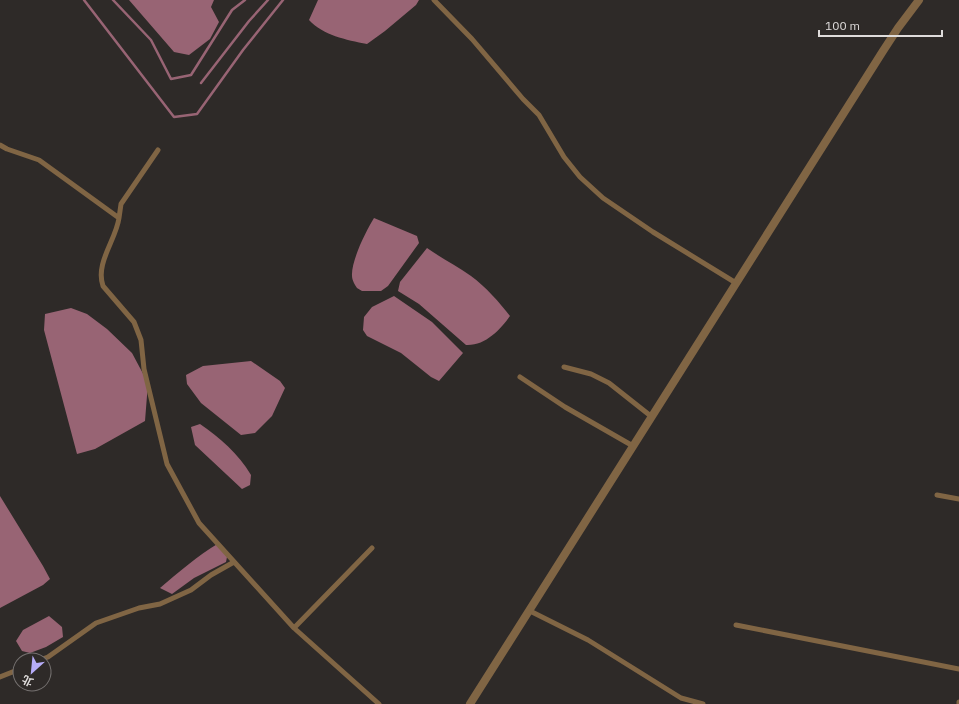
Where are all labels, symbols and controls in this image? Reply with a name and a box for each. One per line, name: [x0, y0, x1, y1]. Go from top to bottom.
scale bar: [819, 12, 942, 38]
text: 100 m: [825, 18, 860, 33]
north arrow: [12, 652, 52, 692]
text: 北: [19, 672, 36, 690]

